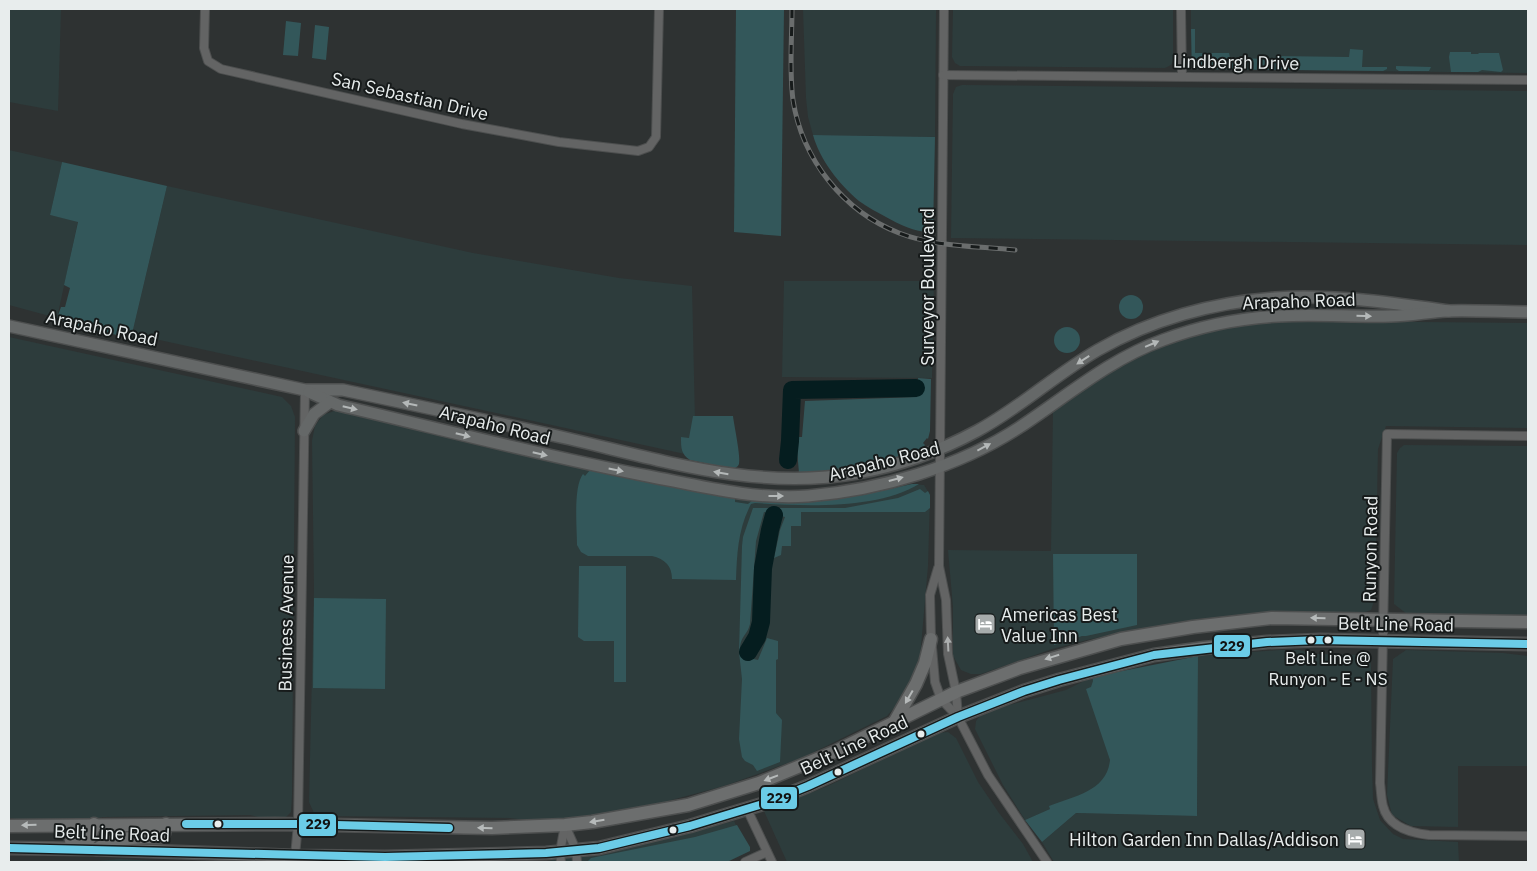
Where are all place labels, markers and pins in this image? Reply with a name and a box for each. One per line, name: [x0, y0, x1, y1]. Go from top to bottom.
place label: Americas Best Value Inn: [1001, 603, 1118, 647]
hotel icon: Americas Best Value Inn: [973, 612, 997, 636]
unlabelled marker: [1306, 635, 1316, 645]
marker: Belt Line @ Runyon - E - NS: [1323, 635, 1333, 645]
place label: Belt Line @ Runyon - E - NS: [1268, 647, 1388, 690]
unlabelled marker: [916, 729, 926, 739]
unlabelled marker: [833, 767, 843, 777]
unlabelled marker: [213, 819, 223, 829]
unlabelled marker: [668, 825, 678, 835]
hotel icon: Hilton Garden Inn Dallas/Addison: [1343, 827, 1367, 851]
place label: Hilton Garden Inn Dallas/Addison: [1069, 828, 1339, 851]

